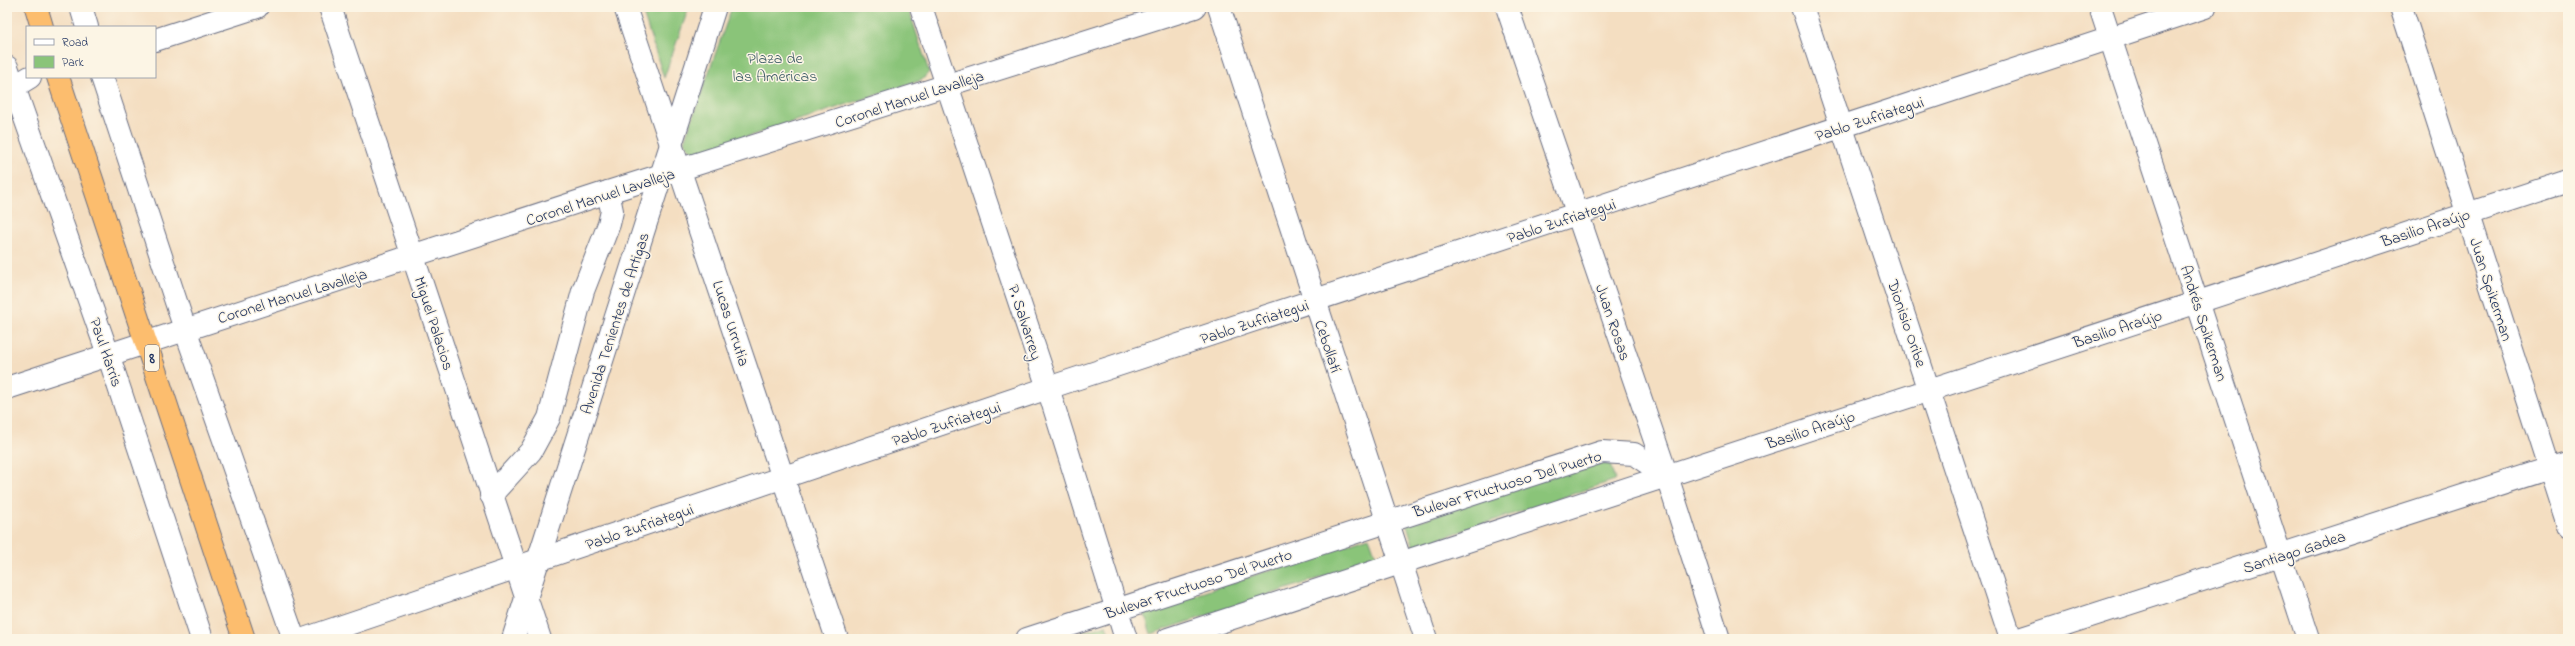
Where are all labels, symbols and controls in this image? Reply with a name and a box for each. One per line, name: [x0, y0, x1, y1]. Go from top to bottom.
legend: [26, 26, 156, 78]
text: Road: [62, 34, 88, 52]
park label: Plaza de las Américas: [733, 47, 817, 89]
text: Park: [62, 54, 84, 72]
street label: Coronel Manuel Lavalleja: [832, 65, 987, 135]
street label: Pablo Zufriategui: [1812, 91, 1927, 149]
street label: Coronel Manuel Lavalleja: [523, 163, 678, 233]
street label: Pablo Zufriategui: [1504, 193, 1619, 251]
street label: Basilio Araújo: [2377, 203, 2473, 255]
street label: Avenida Tenientes de Artigas: [575, 229, 657, 418]
street label: Juan Spikerman: [2462, 235, 2518, 344]
street label: Andrés Spikerman: [2173, 262, 2233, 385]
street label: Coronel Manuel Lavalleja: [215, 263, 370, 331]
street label: Miguel Palacios: [407, 274, 460, 374]
street label: Dionisio Oribe: [1880, 276, 1933, 371]
street label: Lucas Urrutia: [705, 278, 755, 370]
street label: Juan Rosas: [1588, 281, 1636, 364]
street label: P. Salvarrey: [1001, 282, 1048, 364]
street label: Pablo Zufriategui: [1197, 294, 1312, 352]
street label: Basilio Araújo: [2069, 304, 2165, 356]
street label: Paul Harris: [82, 315, 128, 390]
street label: Cebollatí: [1307, 317, 1347, 376]
road number: 8: [145, 345, 159, 371]
street label: Pablo Zufriategui: [889, 396, 1004, 454]
street label: Basilio Araújo: [1762, 405, 1858, 457]
street label: Bulevar Fructuoso Del Puerto: [1409, 445, 1605, 525]
street label: Pablo Zufriategui: [582, 498, 697, 558]
street label: Santiago Gadea: [2240, 525, 2349, 581]
street label: Bulevar Fructuoso Del Puerto: [1101, 543, 1295, 627]

